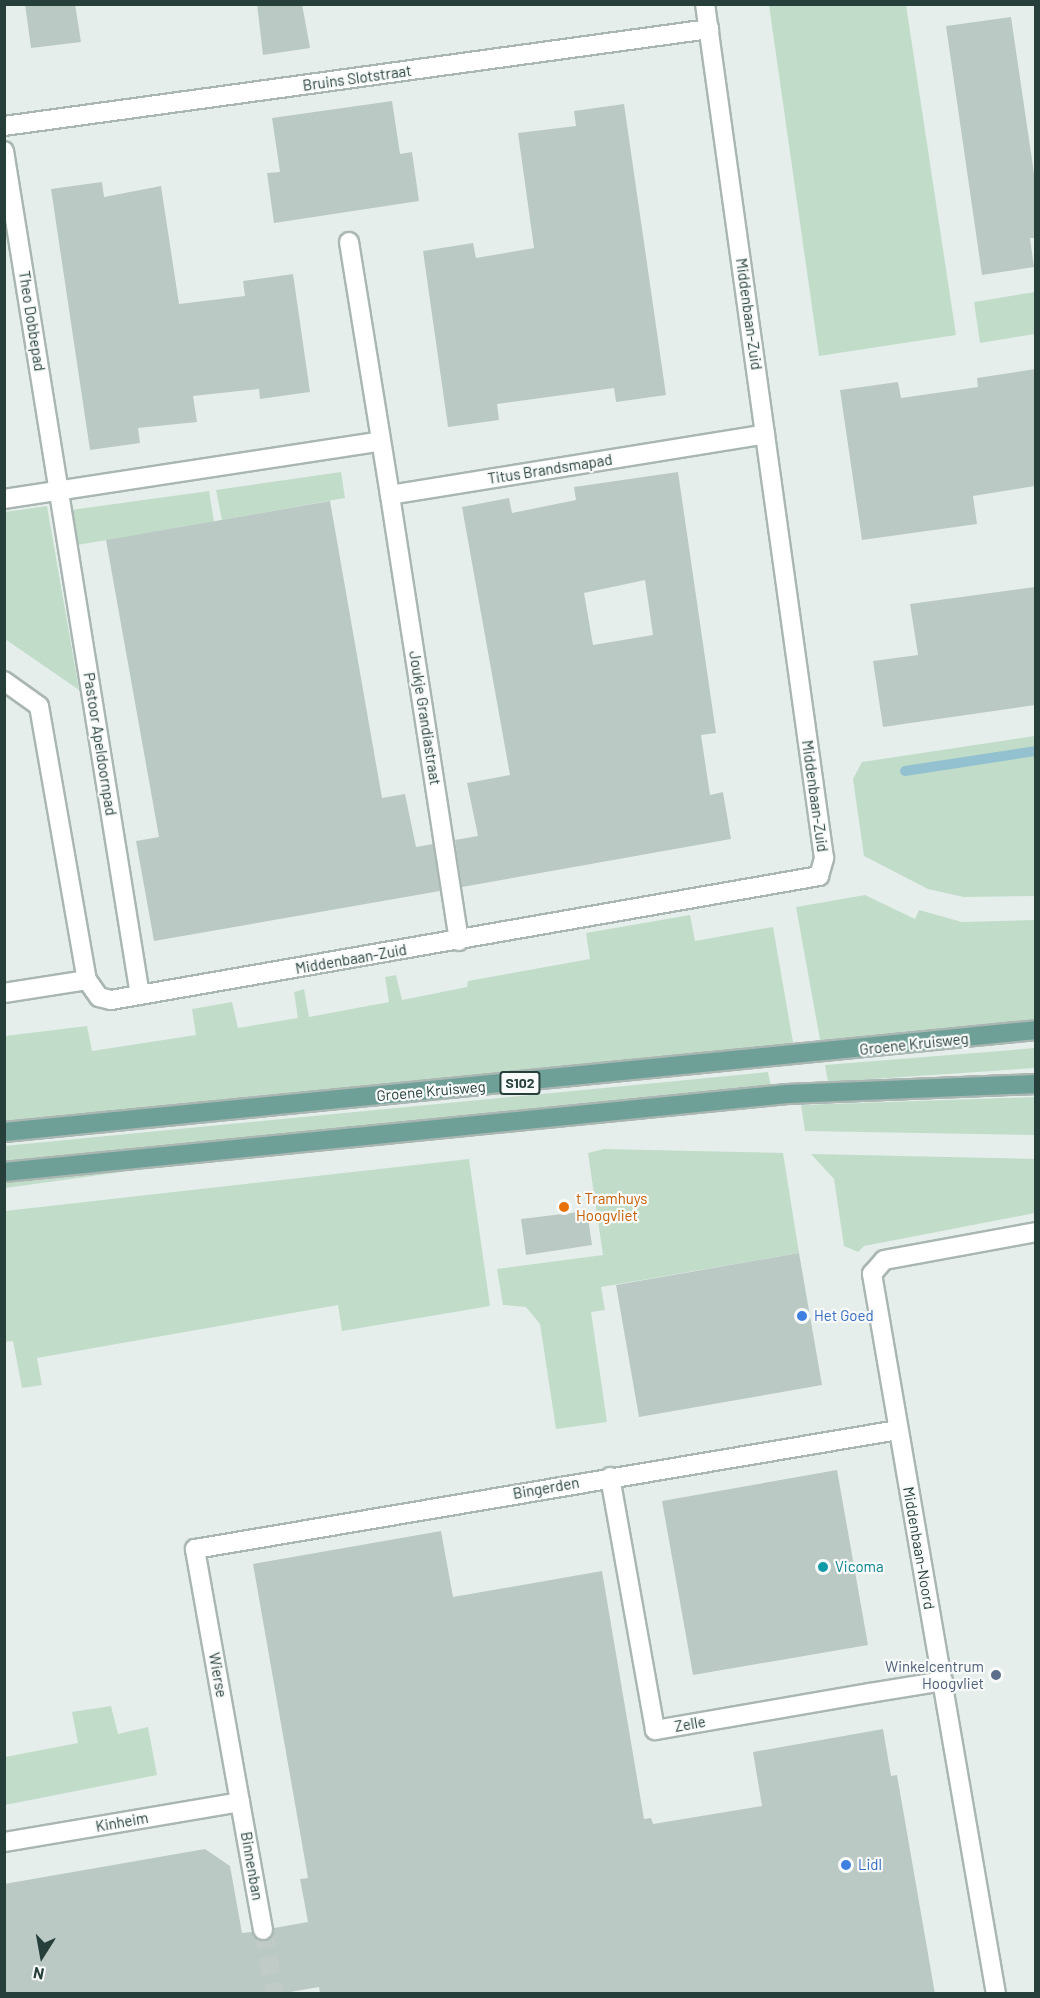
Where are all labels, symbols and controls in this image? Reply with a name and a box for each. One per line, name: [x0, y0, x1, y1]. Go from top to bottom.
street label: Bruins Slotstraat: [301, 61, 413, 95]
street label: Middenbaan-Zuid: [732, 257, 766, 371]
street label: Theo Dobbepad: [15, 269, 49, 373]
street label: Titus Brandsmapad: [486, 450, 614, 488]
street label: Joukje Grandiastraat: [405, 650, 445, 786]
street label: Pastoor Apeldoornpad: [80, 671, 120, 817]
street label: Middenbaan-Zuid: [798, 739, 832, 853]
street label: Middenbaan-Zuid: [294, 940, 408, 978]
street label: Groene Kruisweg: [859, 1029, 969, 1059]
road number: S102: [499, 1072, 541, 1094]
street label: Groene Kruisweg: [376, 1077, 486, 1105]
place label: t Tramhuys Hoogvliet: [576, 1189, 647, 1224]
marker: t Tramhuys Hoogvliet: [557, 1200, 571, 1214]
place label: Het Goed: [814, 1307, 874, 1325]
marker: Het Goed: [795, 1309, 809, 1323]
street label: Bingerden: [511, 1473, 581, 1503]
street label: Middenbaan-Noord: [899, 1485, 939, 1611]
place label: Vicoma: [835, 1558, 884, 1576]
marker: Vicoma: [816, 1560, 830, 1574]
street label: Wierse: [205, 1651, 231, 1699]
place label: Winkelcentrum Hoogvliet: [885, 1657, 984, 1692]
marker: Winkelcentrum Hoogvliet: [989, 1668, 1003, 1682]
street label: Zelle: [673, 1712, 707, 1736]
street label: Kinheim: [94, 1809, 150, 1835]
street label: Binnenban: [237, 1830, 267, 1902]
place label: Lidl: [858, 1856, 882, 1874]
marker: Lidl: [839, 1858, 853, 1872]
north arrow: [12, 1926, 72, 1986]
text: N: [31, 1964, 46, 1985]

